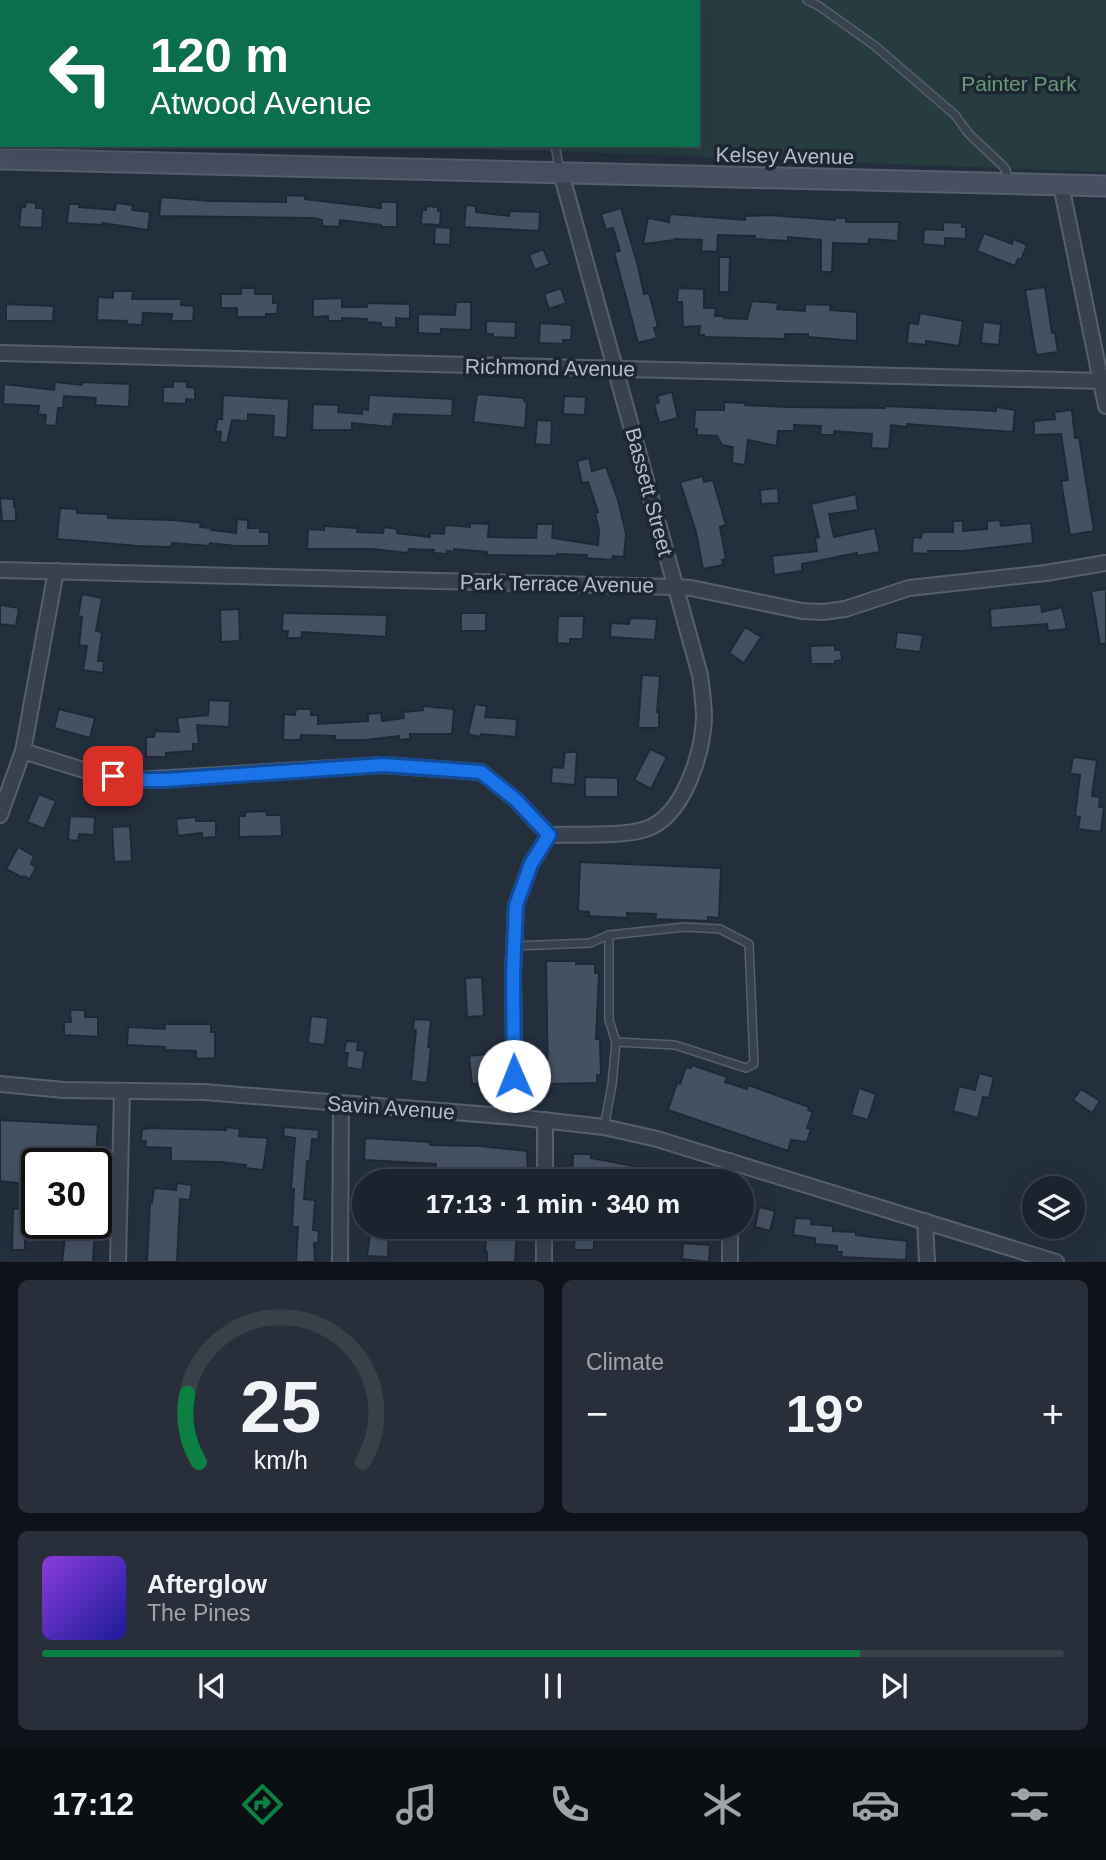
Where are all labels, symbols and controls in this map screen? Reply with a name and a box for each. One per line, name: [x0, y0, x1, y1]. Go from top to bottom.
icon: left: [35, 28, 126, 119]
text: 120 m: [150, 28, 289, 82]
park label: Painter Park: [961, 72, 1077, 95]
text: Atwood Avenue: [150, 85, 372, 121]
street label: Kelsey Avenue: [716, 143, 854, 168]
street label: Richmond Avenue: [465, 355, 635, 380]
street label: Bassett Street: [621, 425, 678, 559]
street label: Park Terrace Avenue: [460, 570, 654, 597]
pin: [83, 746, 143, 806]
icon: arrive: [94, 757, 132, 795]
position arrow: [477, 1039, 551, 1113]
street label: Savin Avenue: [326, 1092, 456, 1123]
speed limit sign: 30: [21, 1148, 112, 1239]
map controls: [1022, 1176, 1085, 1239]
button: layers: [1022, 1176, 1085, 1239]
text: 17:13 · 1 min · 340 m: [426, 1189, 680, 1219]
text: Climate: [586, 1349, 664, 1375]
text: 25: [241, 1367, 321, 1448]
text: 19°: [786, 1385, 864, 1443]
text: −: [586, 1393, 608, 1435]
text: +: [1042, 1393, 1064, 1435]
text: km/h: [254, 1446, 308, 1474]
text: Afterglow: [147, 1569, 267, 1599]
text: The Pines: [147, 1600, 251, 1626]
icon: previous: [193, 1667, 231, 1705]
icon: pause: [534, 1667, 572, 1705]
icon: next: [875, 1667, 913, 1705]
icon: directions: [238, 1780, 287, 1829]
icon: music: [392, 1780, 441, 1829]
icon: phone: [545, 1780, 594, 1829]
icon: climate: [698, 1780, 747, 1829]
icon: car: [851, 1780, 900, 1829]
icon: filters: [1005, 1780, 1054, 1829]
text: 17:12: [52, 1786, 134, 1822]

